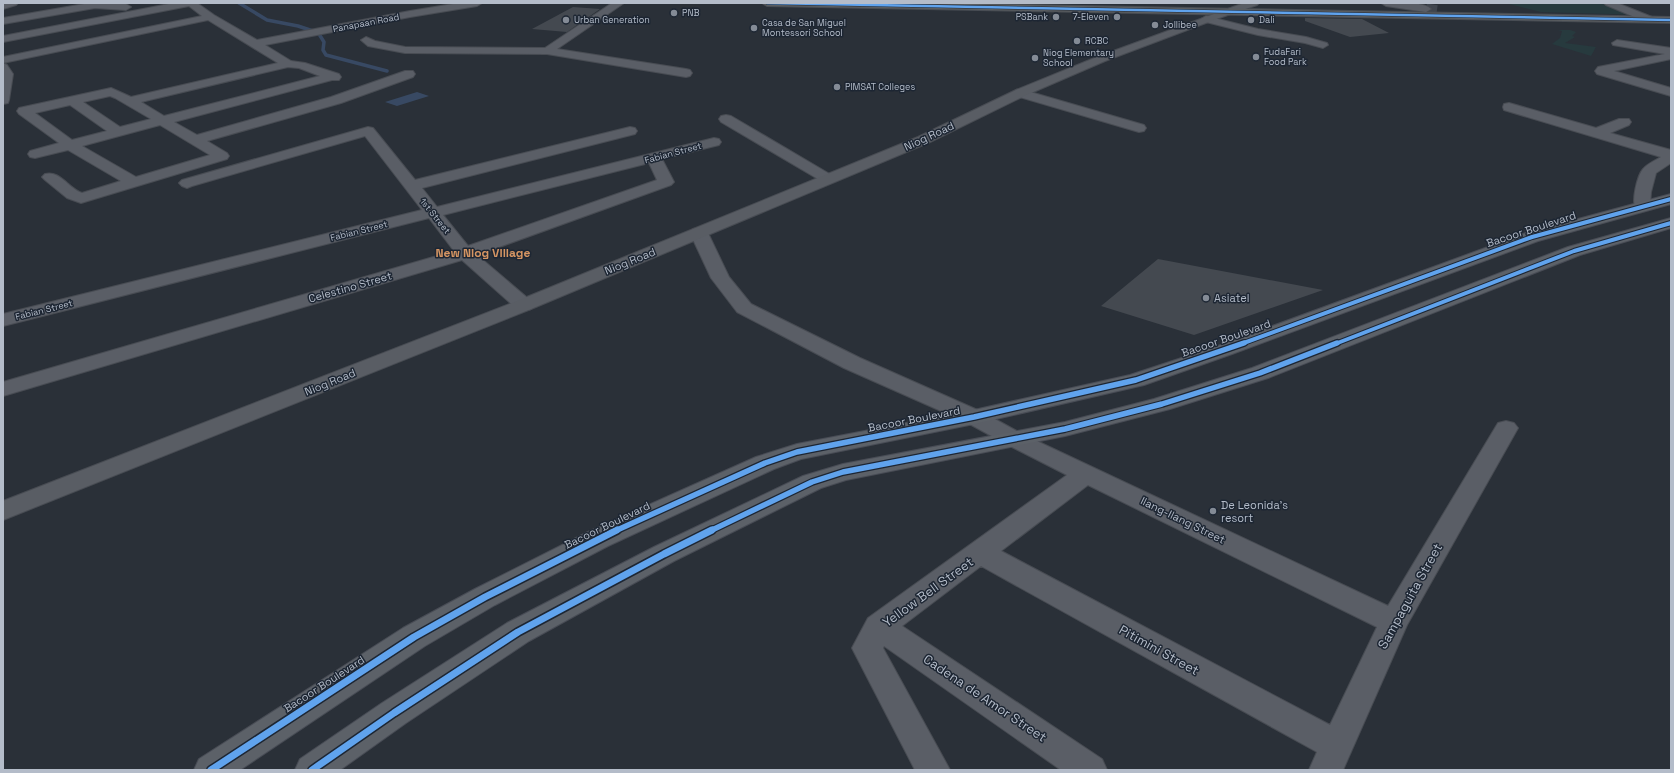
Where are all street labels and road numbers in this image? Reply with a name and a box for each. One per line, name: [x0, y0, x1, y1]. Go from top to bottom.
street label: Panapaan Road: [332, 11, 400, 35]
street label: Niog Road: [902, 118, 956, 154]
street label: Fabian Street: [643, 140, 703, 166]
street label: 1st Street: [417, 196, 453, 236]
street label: Bacoor Boulevard: [1484, 208, 1578, 250]
street label: Fabian Street: [329, 218, 389, 244]
street label: Niog Road: [602, 244, 658, 278]
street label: Celestino Street: [307, 268, 393, 306]
street label: Fabian Street: [14, 297, 74, 323]
street label: Bacoor Boulevard: [1180, 316, 1272, 360]
street label: Niog Road: [302, 365, 358, 399]
street label: Bacoor Boulevard: [867, 403, 961, 435]
street label: Ilang-Ilang Street: [1138, 493, 1228, 547]
street label: Bacoor Boulevard: [562, 498, 652, 552]
street label: Sampaguita Street: [1374, 540, 1446, 652]
street label: Yellow Bell Street: [879, 553, 977, 631]
street label: Pitimini Street: [1116, 621, 1202, 679]
street label: Cadena de Amor Street: [920, 650, 1050, 746]
street label: Bacoor Boulevard: [281, 653, 367, 715]

